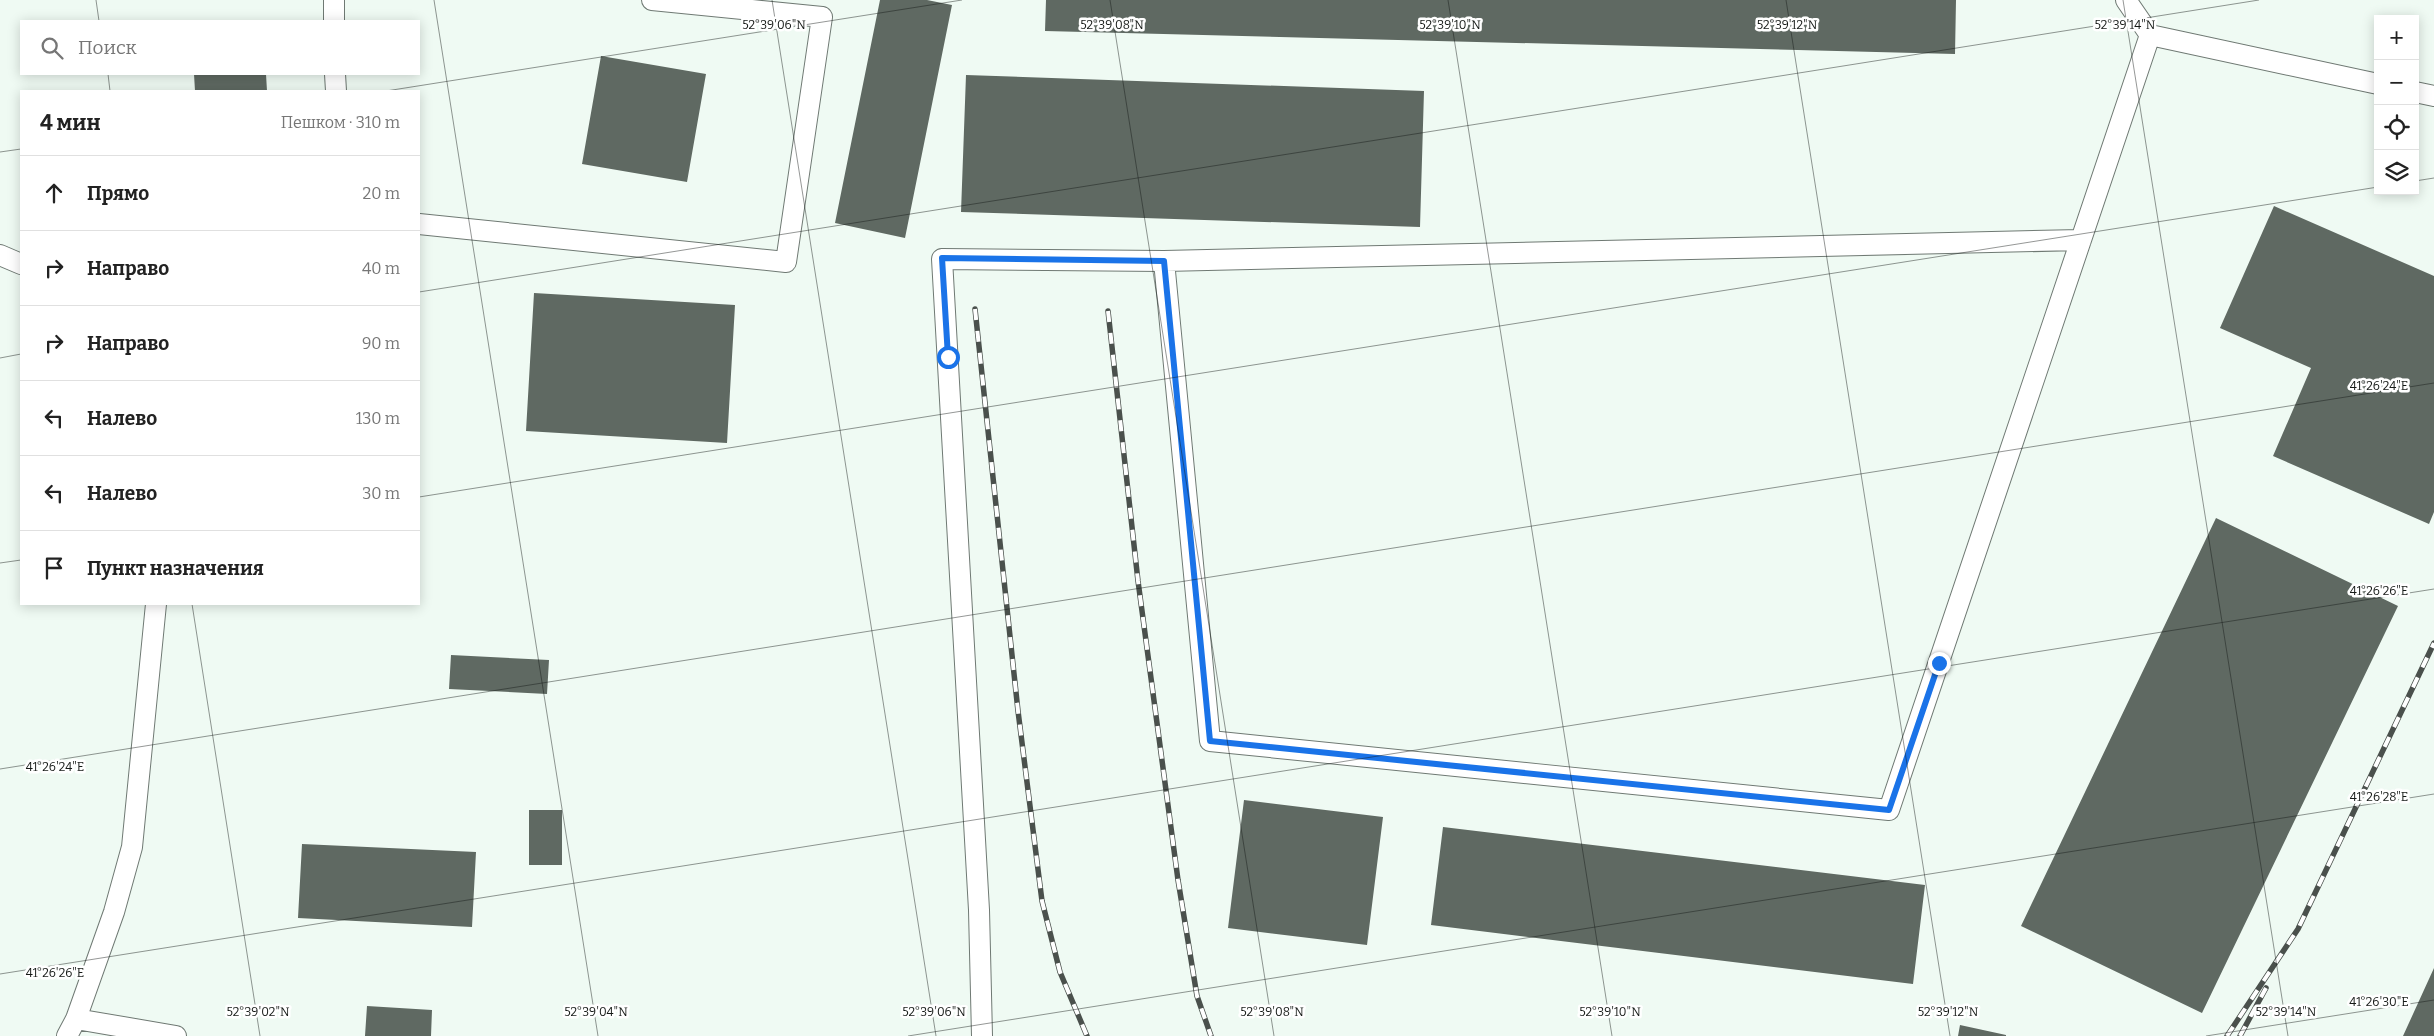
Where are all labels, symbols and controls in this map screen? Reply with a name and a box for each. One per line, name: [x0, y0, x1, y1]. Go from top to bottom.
map controls: [2374, 15, 2419, 195]
button: +: [2374, 15, 2419, 60]
text: 52°39'06"N: [742, 18, 806, 32]
text: 52°39'08"N: [1080, 18, 1144, 32]
text: 52°39'10"N: [1419, 18, 1481, 32]
text: 52°39'12"N: [1757, 18, 1818, 32]
text: 52°39'14"N: [2095, 18, 2156, 32]
search box: [20, 20, 420, 75]
icon: search: [38, 34, 66, 62]
text: Поиск: [78, 36, 137, 59]
button: −: [2374, 60, 2419, 105]
button: locate: [2374, 105, 2419, 150]
text: 4 мин: [40, 110, 101, 136]
text: Пешком · 310 m: [281, 113, 400, 132]
button: layers: [2374, 150, 2419, 195]
icon: ahead: [40, 179, 68, 207]
text: Прямо: [87, 182, 149, 205]
text: 20 m: [363, 184, 400, 203]
icon: right: [40, 254, 68, 282]
text: Направо: [87, 257, 169, 280]
text: 40 m: [362, 259, 400, 278]
icon: right: [40, 329, 68, 357]
text: Направо: [87, 332, 169, 355]
text: 90 m: [362, 334, 400, 353]
route start: [937, 346, 960, 369]
text: 41°26'24"E: [2350, 379, 2408, 393]
icon: left: [40, 404, 68, 432]
text: Налево: [87, 407, 157, 430]
text: 130 m: [356, 409, 400, 428]
icon: left: [40, 479, 68, 507]
text: Налево: [87, 482, 157, 505]
text: 30 m: [362, 484, 400, 503]
icon: arrive: [40, 554, 68, 582]
text: Пункт назначения: [87, 557, 264, 580]
text: 41°26'26"E: [2350, 584, 2408, 598]
route end: [1928, 652, 1951, 675]
text: 41°26'24"E: [26, 760, 84, 774]
text: 41°26'28"E: [2350, 790, 2408, 804]
text: 41°26'26"E: [26, 966, 84, 980]
text: 41°26'30"E: [2349, 995, 2409, 1009]
text: 52°39'02"N: [226, 1005, 290, 1019]
text: 52°39'04"N: [564, 1005, 628, 1019]
text: 52°39'06"N: [902, 1005, 966, 1019]
text: 52°39'08"N: [1240, 1005, 1304, 1019]
text: 52°39'10"N: [1579, 1005, 1641, 1019]
text: 52°39'12"N: [1918, 1005, 1979, 1019]
text: 52°39'14"N: [2256, 1005, 2317, 1019]

